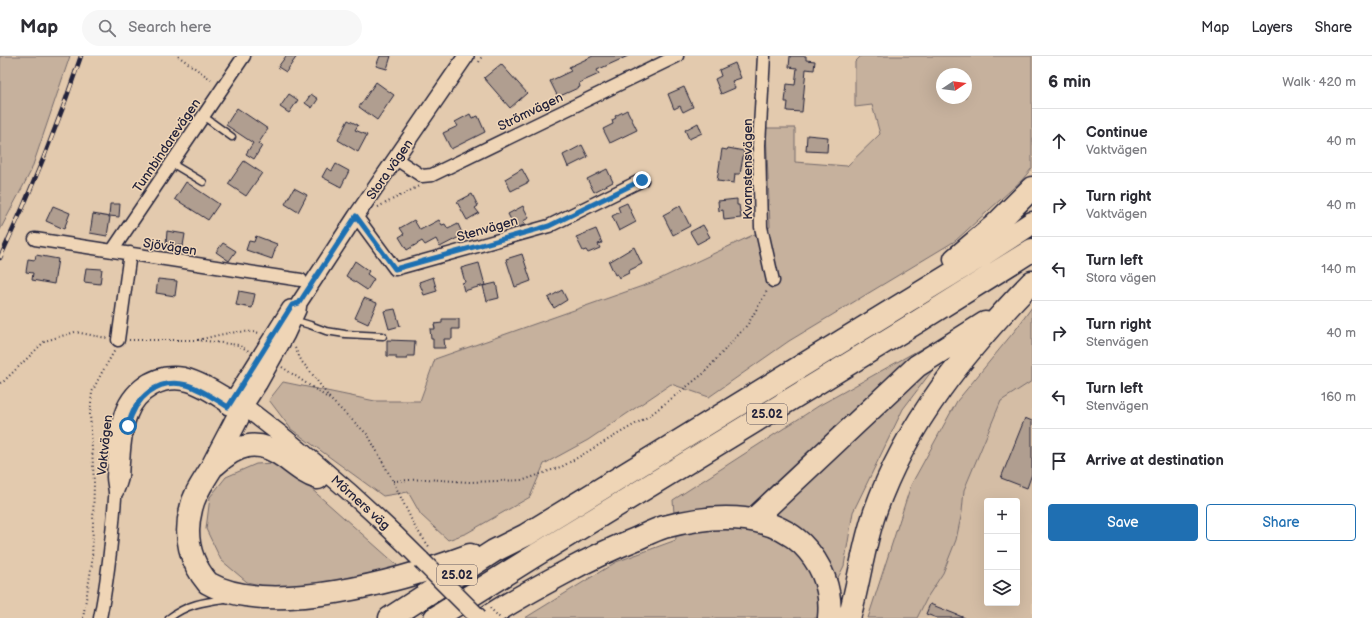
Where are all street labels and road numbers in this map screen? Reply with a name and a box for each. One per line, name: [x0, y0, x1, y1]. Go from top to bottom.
street label: Strömvägen: [495, 89, 566, 135]
street label: Tunnbindarevägen: [130, 96, 204, 195]
street label: Kvarnstensvägen: [740, 118, 756, 220]
street label: Stora vägen: [363, 136, 417, 203]
street label: Stenvägen: [455, 213, 520, 245]
street label: Sjövägen: [142, 235, 198, 259]
road number: 25.02: [747, 404, 787, 424]
street label: Vaktvägen: [94, 414, 116, 476]
street label: Mörners väg: [328, 472, 393, 533]
road number: 25.02: [437, 565, 477, 585]

